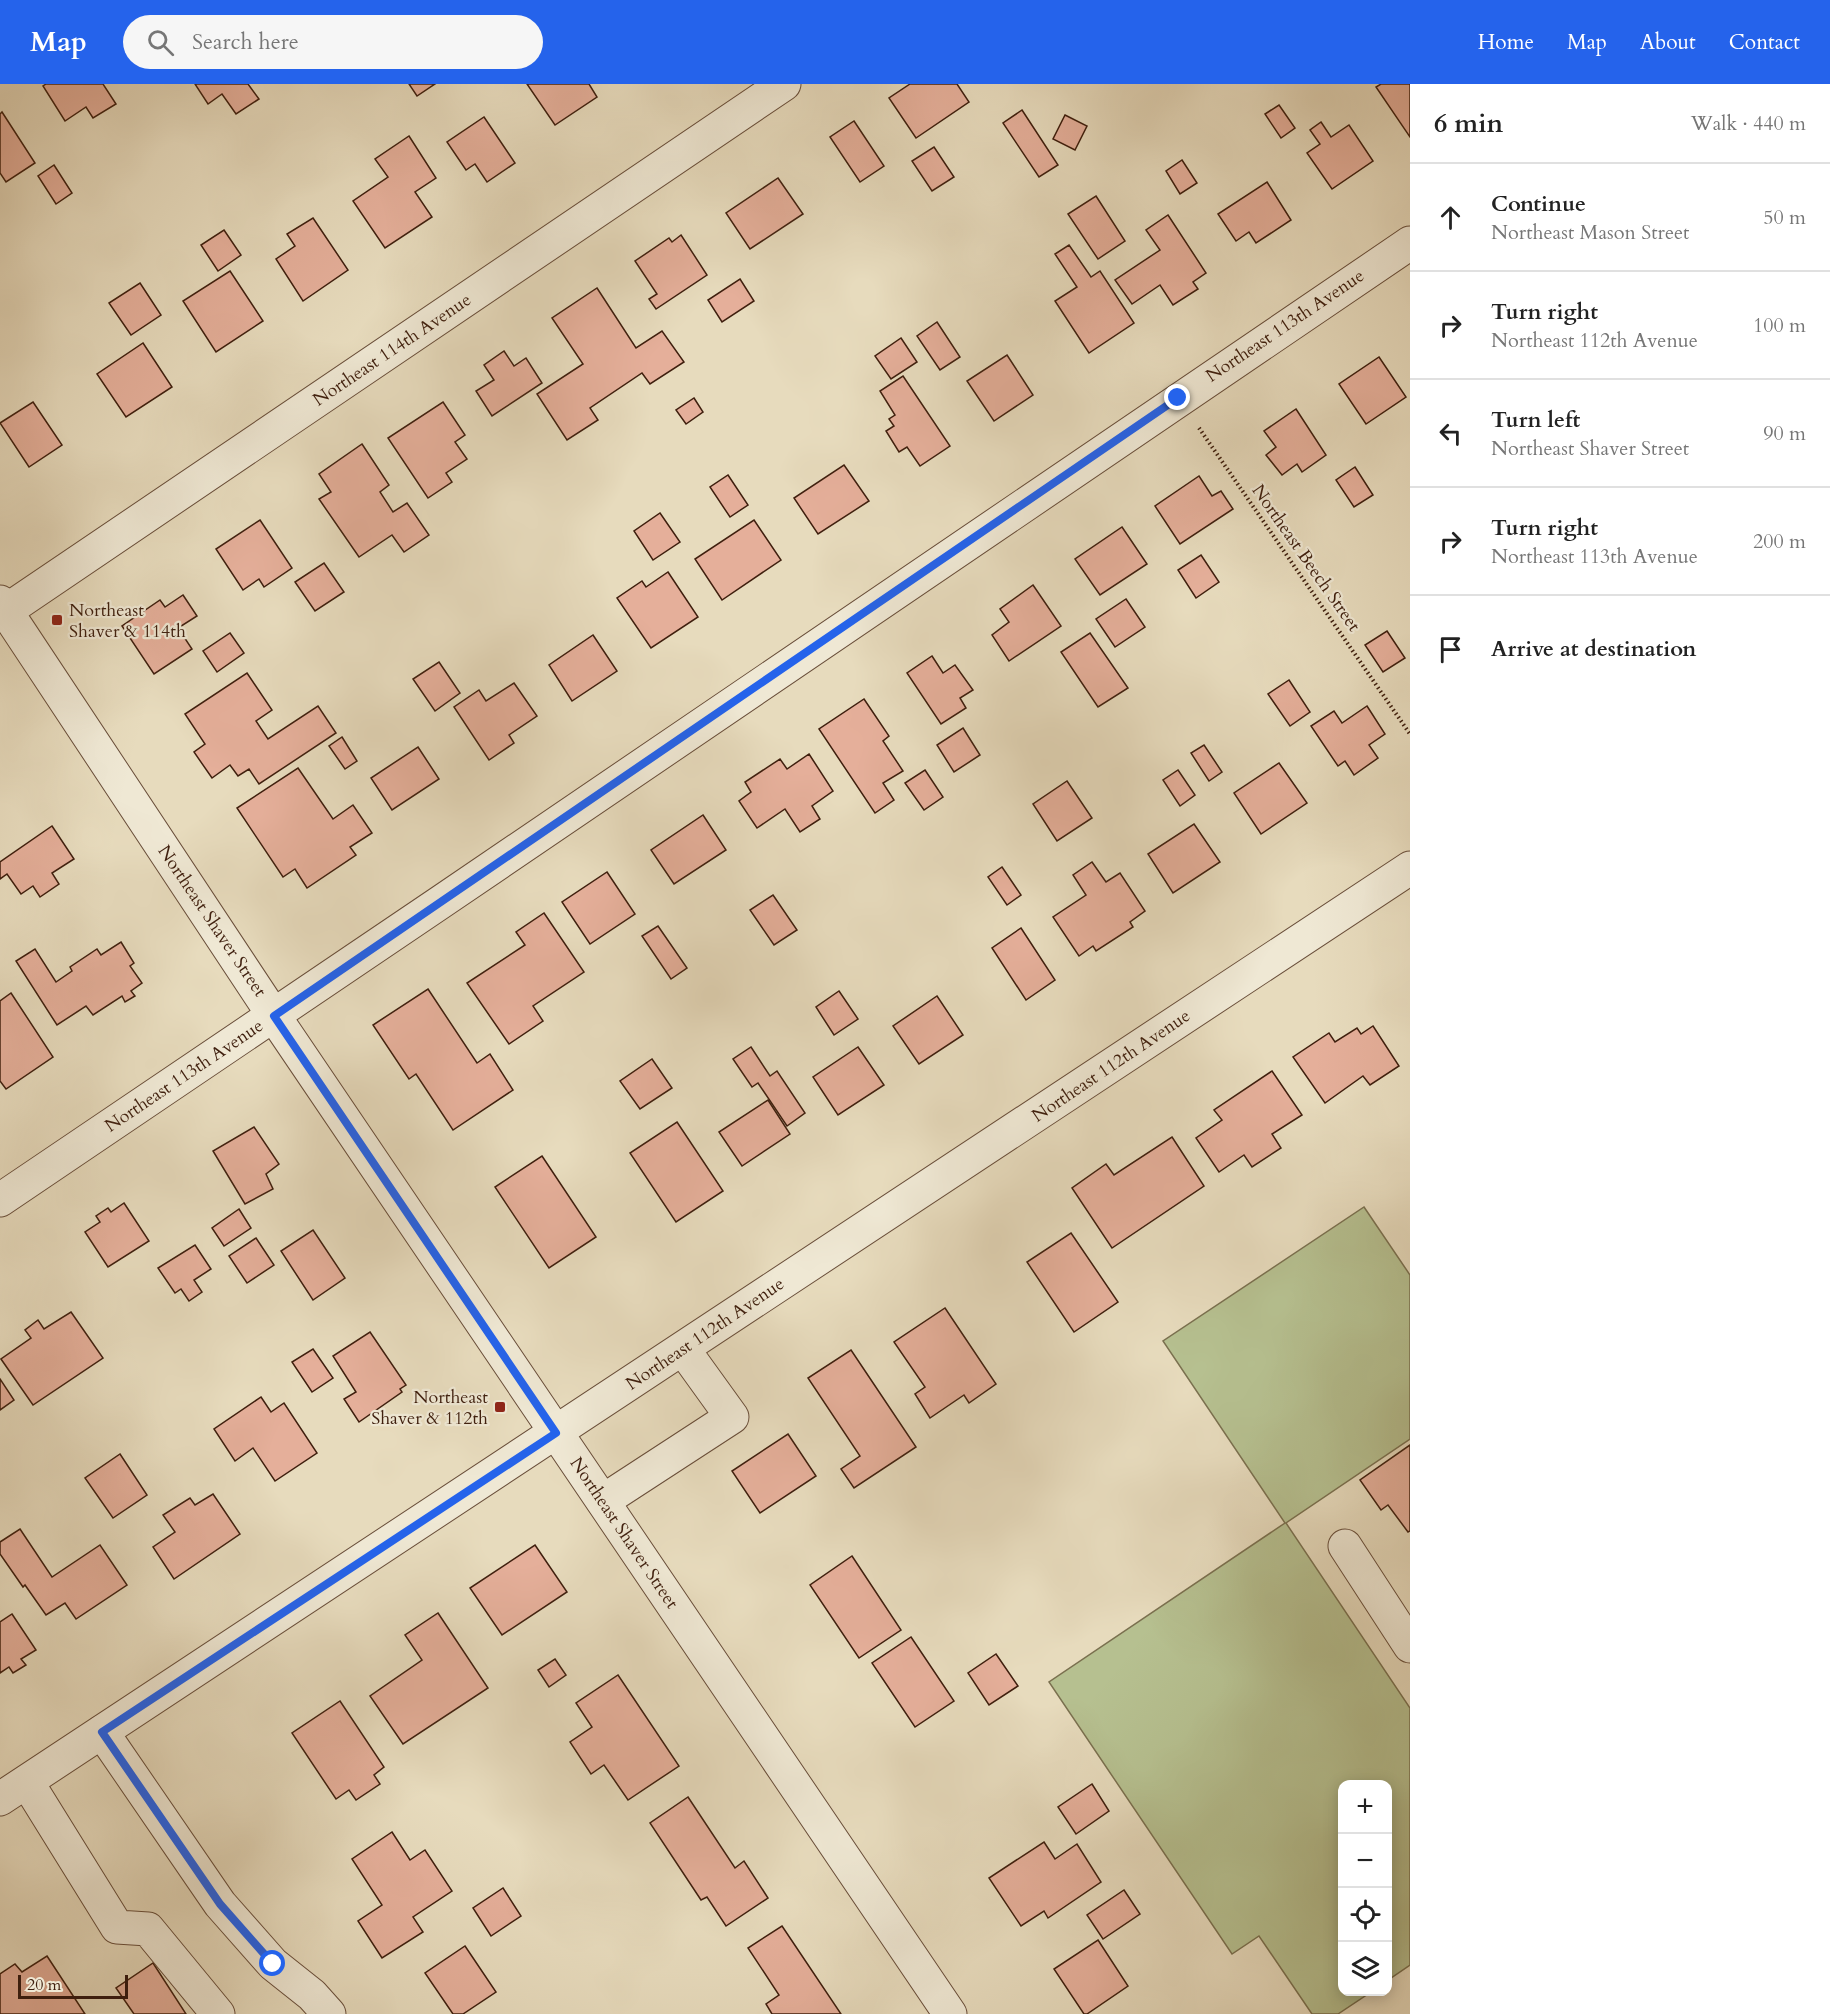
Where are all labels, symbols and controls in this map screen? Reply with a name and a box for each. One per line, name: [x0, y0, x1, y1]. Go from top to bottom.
search box: [123, 15, 543, 69]
text: Map: [30, 23, 87, 61]
icon: search: [144, 26, 177, 59]
text: Search here: [192, 27, 299, 57]
text: Home: [1478, 28, 1534, 57]
text: Map: [1567, 28, 1607, 57]
text: About: [1640, 28, 1696, 57]
text: Contact: [1729, 28, 1800, 57]
text: 6 min: [1434, 106, 1503, 141]
text: Walk · 440 m: [1691, 110, 1806, 137]
text: Continue: [1491, 189, 1586, 219]
icon: ahead: [1434, 201, 1467, 234]
text: 50 m: [1763, 204, 1806, 231]
text: Northeast Mason Street: [1491, 219, 1689, 246]
street label: Northeast 113th Avenue: [1201, 264, 1369, 388]
street label: Northeast 114th Avenue: [308, 288, 476, 412]
text: Turn right: [1491, 297, 1598, 327]
icon: right: [1434, 309, 1467, 342]
text: 100 m: [1753, 312, 1806, 339]
text: Northeast 112th Avenue: [1491, 327, 1698, 354]
route end: [1164, 384, 1190, 410]
text: Turn left: [1491, 405, 1580, 435]
icon: left: [1434, 417, 1467, 450]
text: 90 m: [1763, 420, 1806, 447]
text: Northeast Shaver Street: [1491, 435, 1689, 462]
street label: Northeast Beech Street: [1246, 479, 1366, 637]
text: Turn right: [1491, 513, 1598, 543]
icon: right: [1434, 525, 1467, 558]
text: 200 m: [1753, 528, 1806, 555]
text: Northeast 113th Avenue: [1491, 543, 1698, 570]
place label: Northeast Shaver & 114th: [69, 598, 186, 644]
marker: Northeast Shaver & 114th: [50, 613, 64, 627]
icon: arrive: [1434, 633, 1467, 666]
text: Arrive at destination: [1491, 634, 1696, 664]
street label: Northeast Shaver Street: [152, 840, 272, 1002]
street label: Northeast 112th Avenue: [1027, 1004, 1195, 1128]
street label: Northeast 113th Avenue: [100, 1014, 268, 1138]
street label: Northeast 112th Avenue: [621, 1272, 789, 1396]
place label: Northeast Shaver & 112th: [371, 1385, 488, 1431]
marker: Northeast Shaver & 112th: [493, 1400, 507, 1414]
street label: Northeast Shaver Street: [564, 1452, 684, 1614]
map controls: [1338, 1780, 1392, 1996]
button: +: [1338, 1780, 1392, 1834]
button: −: [1338, 1834, 1392, 1888]
button: locate: [1338, 1888, 1392, 1942]
button: layers: [1338, 1942, 1392, 1996]
route start: [259, 1950, 285, 1976]
scale bar: [18, 1972, 128, 2000]
text: 20 m: [27, 1974, 61, 1996]

